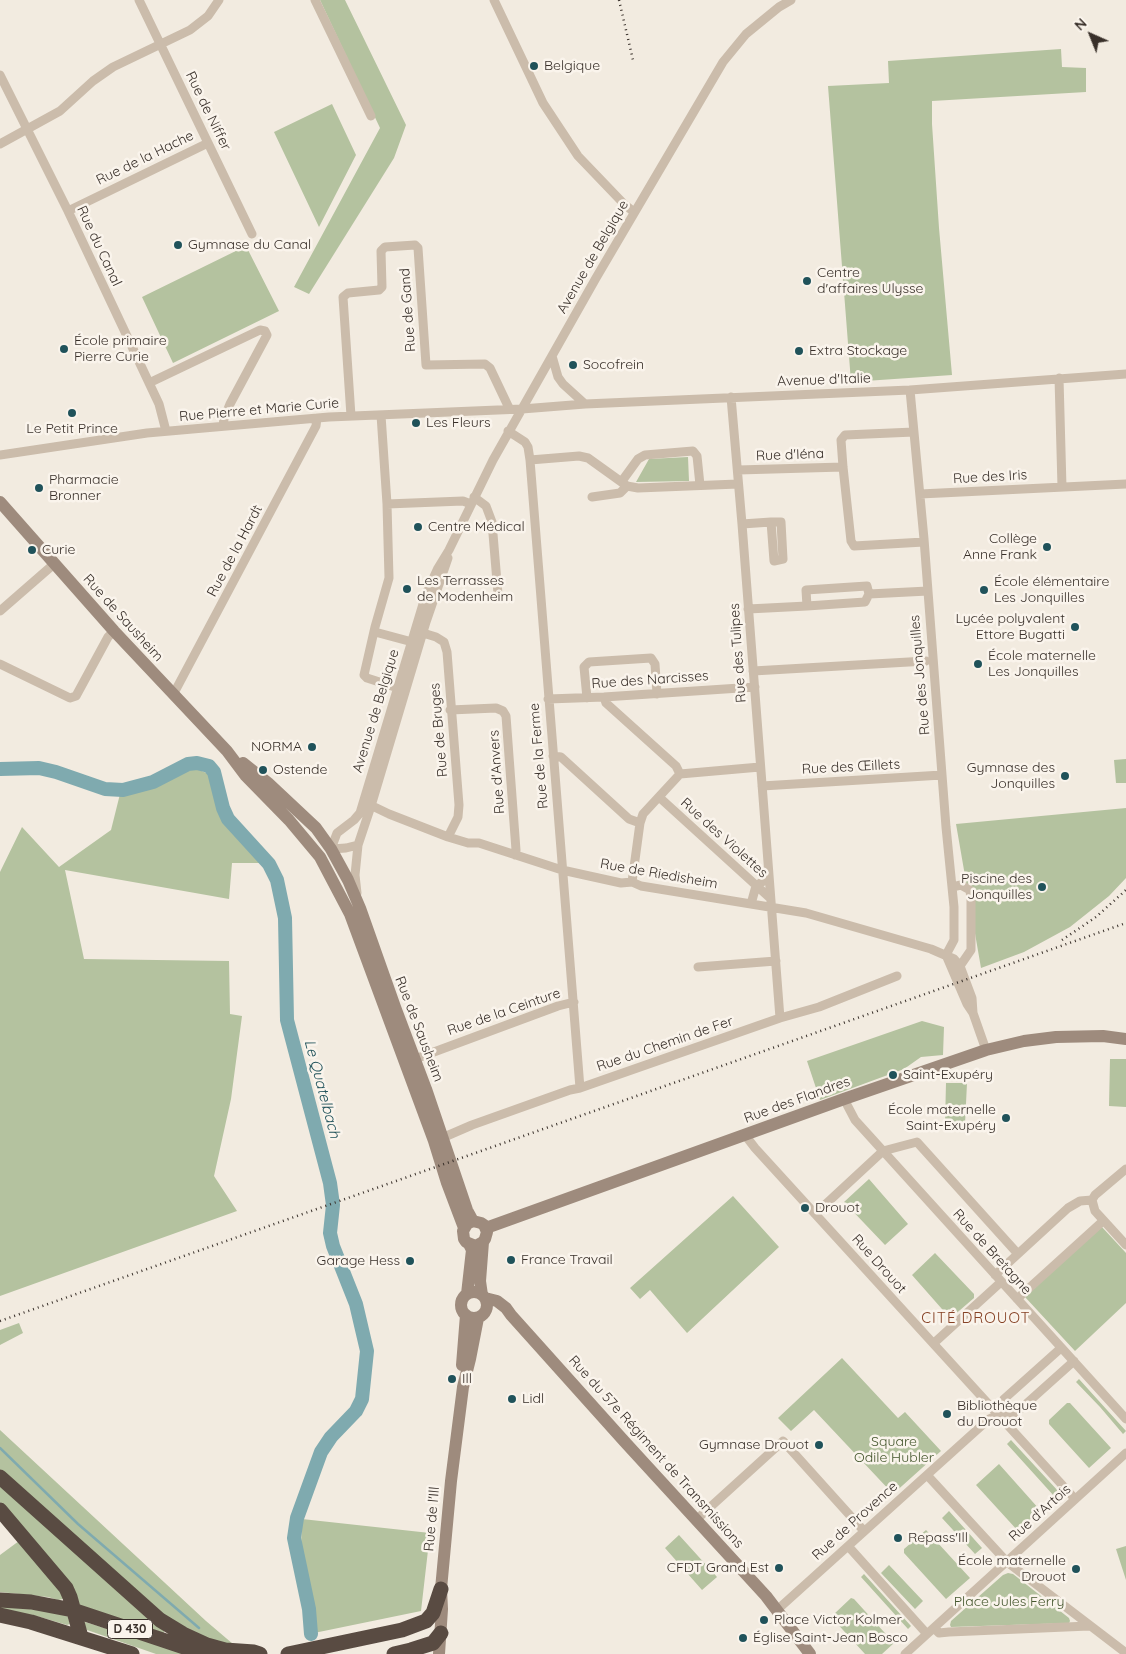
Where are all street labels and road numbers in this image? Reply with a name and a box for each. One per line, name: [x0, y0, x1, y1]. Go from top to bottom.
street label: Rue de Niffer: [182, 69, 234, 153]
street label: Rue de la Hache: [94, 127, 196, 189]
street label: Avenue de Belgique: [554, 197, 632, 317]
street label: Rue du Canal: [73, 203, 125, 289]
street label: Rue de Gand: [397, 267, 419, 353]
street label: Avenue d'Italie: [777, 370, 871, 390]
street label: Rue Pierre et Marie Curie: [178, 395, 340, 425]
street label: Rue d'Iéna: [756, 445, 824, 465]
street label: Rue des Iris: [953, 467, 1027, 487]
street label: Rue de la Hardt: [204, 502, 266, 600]
street label: Rue de Sausheim: [79, 571, 167, 665]
street label: Rue des Tulipes: [726, 603, 750, 703]
street label: Rue des Jonquilles: [906, 614, 934, 736]
street label: Avenue de Belgique: [349, 647, 403, 775]
street label: Rue des Narcisses: [591, 668, 709, 692]
street label: Rue de Bruges: [427, 682, 451, 778]
street label: Rue de la Ferme: [526, 702, 552, 810]
street label: Rue d'Anvers: [486, 729, 508, 815]
street label: Rue des Œillets: [801, 756, 901, 778]
street label: Rue des Violettes: [677, 794, 771, 882]
street label: Rue de Riedisheim: [599, 855, 719, 893]
street label: Rue de Sausheim: [391, 974, 447, 1084]
street label: Rue de la Ceinture: [445, 985, 563, 1039]
street label: Rue du Chemin de Fer: [594, 1013, 736, 1075]
street label: Rue des Flandres: [742, 1073, 852, 1127]
street label: Rue de Bretagne: [949, 1206, 1035, 1298]
street label: Rue Drouot: [848, 1231, 910, 1297]
street label: Rue du 57e Régiment de Transmissions: [565, 1352, 747, 1552]
street label: Rue de Provence: [809, 1478, 901, 1564]
street label: Rue d'Artois: [1006, 1481, 1074, 1545]
street label: Rue de l'Ill: [421, 1486, 443, 1552]
road number: D 430: [108, 1620, 152, 1638]

